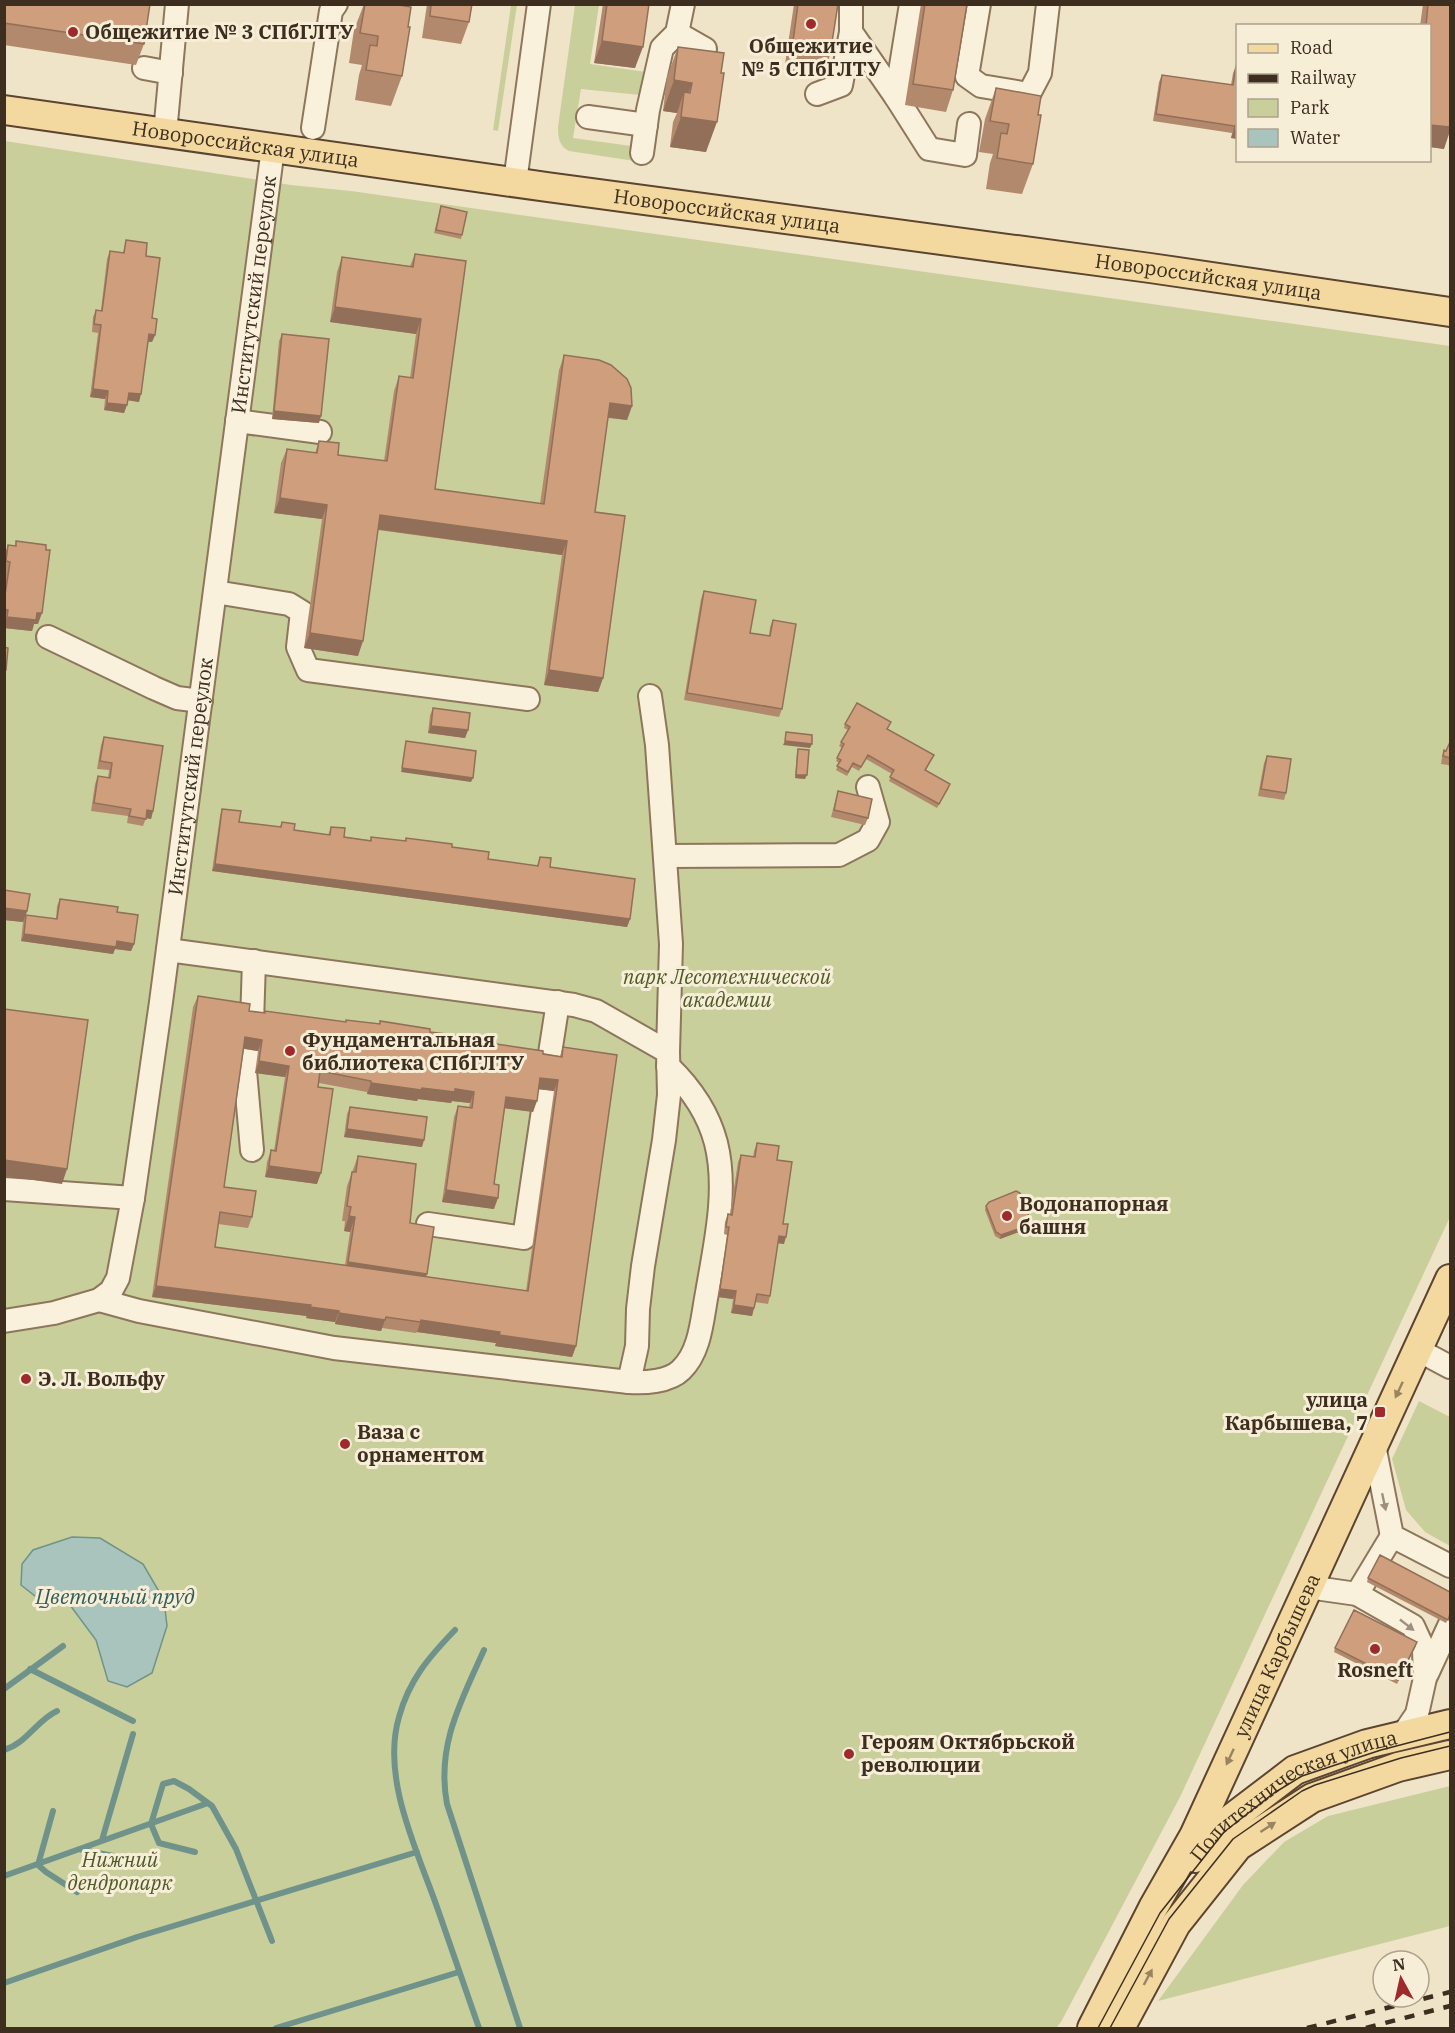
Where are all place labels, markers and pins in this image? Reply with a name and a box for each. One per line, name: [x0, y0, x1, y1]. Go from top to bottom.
marker: Общежитие № 5 СПбГЛТУ: [804, 17, 818, 31]
place label: Общежитие № 3 СПбГЛТУ: [85, 18, 354, 45]
marker: Общежитие № 3 СПбГЛТУ: [66, 25, 80, 39]
place label: Общежитие № 5 СПбГЛТУ: [741, 32, 881, 82]
place label: Фундаментальная библиотека СПбГЛТУ: [302, 1026, 524, 1076]
marker: Фундаментальная библиотека СПбГЛТУ: [283, 1044, 297, 1058]
place label: Водонапорная башня: [1019, 1190, 1169, 1240]
marker: Водонапорная башня: [1000, 1209, 1014, 1223]
place label: Э. Л. Вольфу: [38, 1365, 166, 1392]
marker: Э. Л. Вольфу: [19, 1372, 33, 1386]
place label: улица Карбышева, 7: [1225, 1386, 1368, 1436]
marker: улица Карбышева, 7: [1373, 1405, 1387, 1419]
place label: Ваза с орнаментом: [357, 1418, 484, 1468]
marker: Ваза с орнаментом: [338, 1437, 352, 1451]
marker: Rosneft: [1368, 1642, 1382, 1656]
place label: Rosneft: [1337, 1656, 1413, 1683]
place label: Героям Октябрьской революции: [861, 1728, 1075, 1778]
marker: Героям Октябрьской революции: [842, 1747, 856, 1761]

